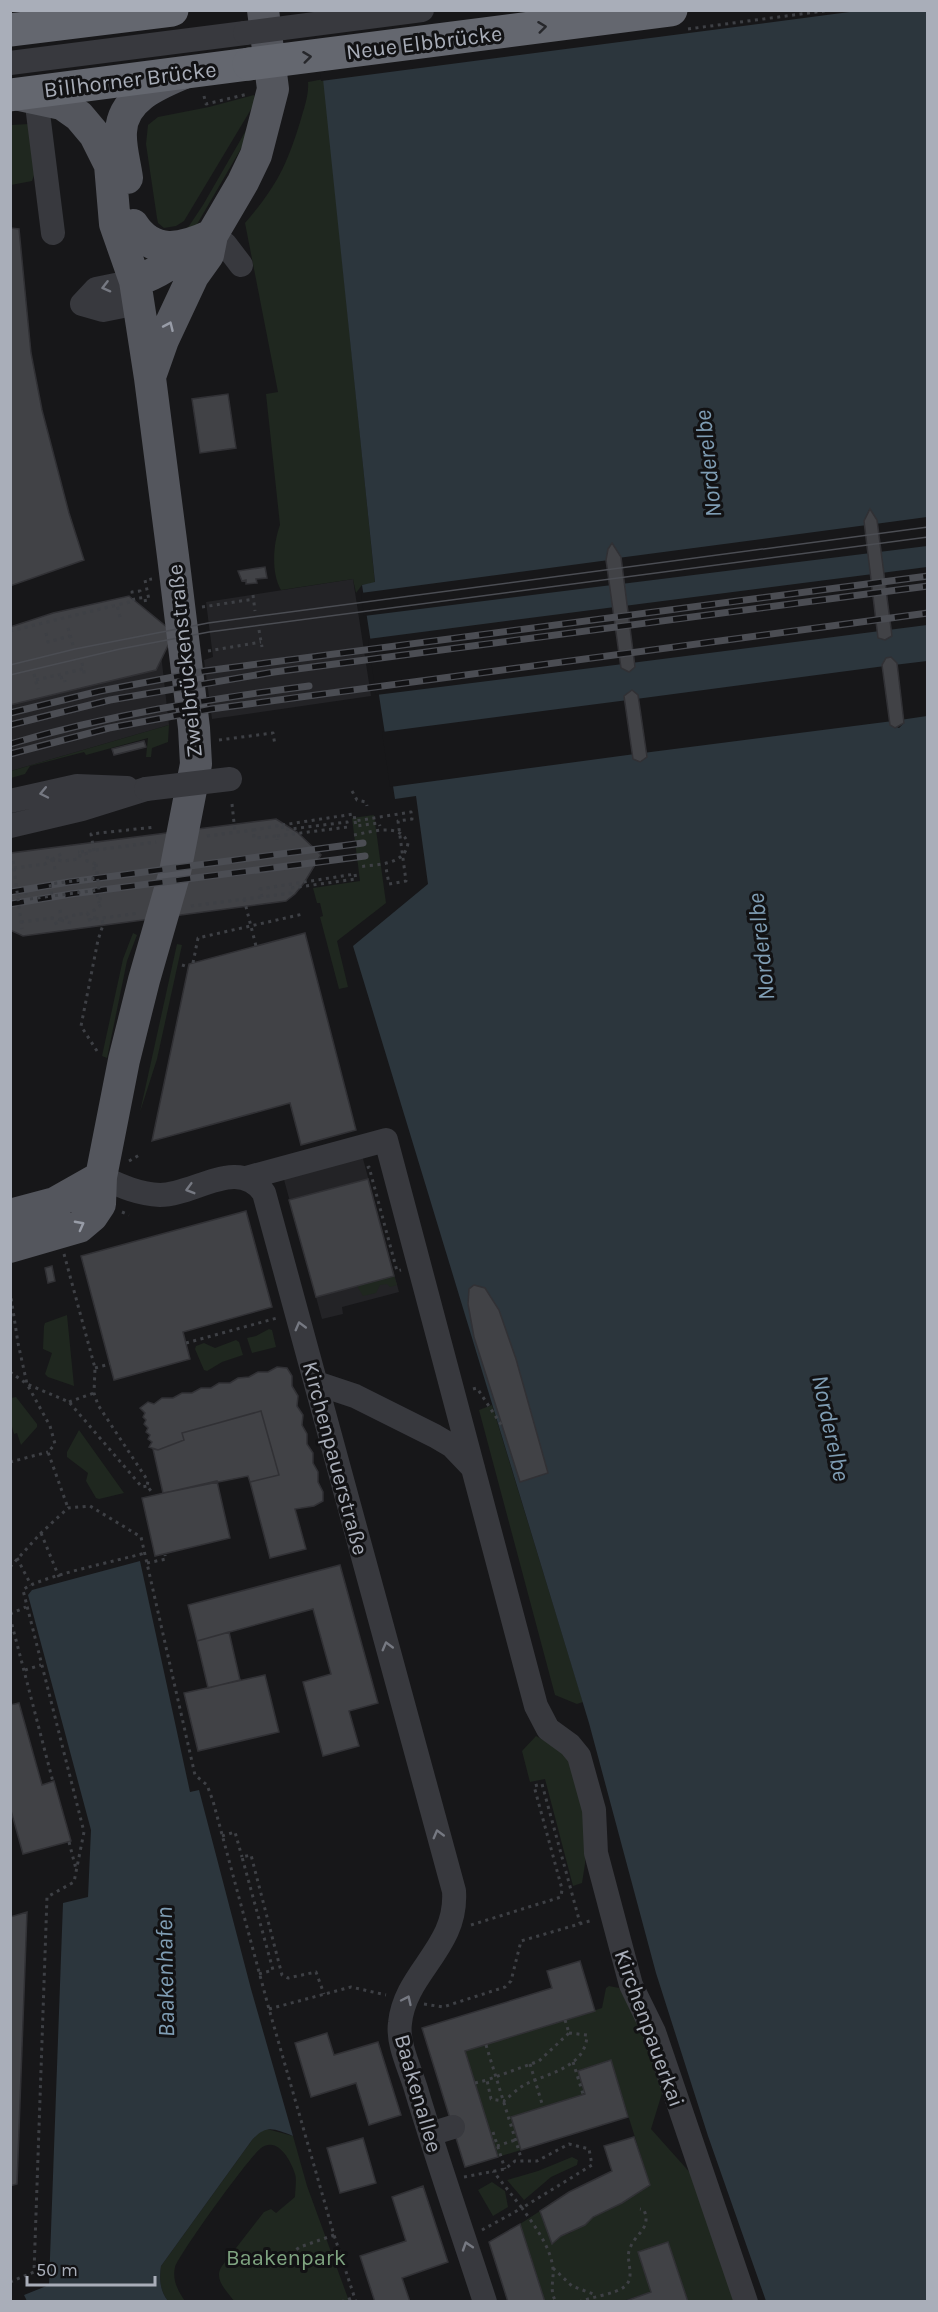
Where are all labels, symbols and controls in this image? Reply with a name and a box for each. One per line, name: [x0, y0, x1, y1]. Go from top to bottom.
street label: Neue Elbbrücke: [345, 21, 504, 65]
one-way arrow: [537, 21, 547, 34]
one-way arrow: [302, 51, 311, 63]
street label: Billhorner Brücke: [42, 57, 218, 103]
one-way arrow: [101, 280, 111, 293]
one-way arrow: [162, 321, 174, 332]
water label: Norderelbe: [688, 409, 728, 519]
street label: Zweibrückenstraße: [162, 563, 208, 759]
one-way arrow: [39, 786, 49, 799]
water label: Norderelbe: [741, 892, 781, 1002]
one-way arrow: [185, 1182, 196, 1194]
one-way arrow: [74, 1221, 84, 1232]
one-way arrow: [295, 1322, 308, 1332]
street label: Kirchenpauerstraße: [297, 1359, 373, 1558]
water label: Norderelbe: [806, 1372, 856, 1484]
one-way arrow: [382, 1641, 394, 1652]
one-way arrow: [433, 1829, 446, 1839]
water label: Baakenhafen: [150, 1906, 180, 2038]
street label: Kirchenpauerkai: [609, 1946, 690, 2111]
one-way arrow: [399, 1995, 411, 2006]
street label: Baakenallee: [389, 2031, 447, 2155]
one-way arrow: [461, 2241, 474, 2252]
park label: Baakenpark: [226, 2245, 346, 2271]
scale bar: [27, 2249, 154, 2287]
text: 50 m: [36, 2259, 78, 2281]

